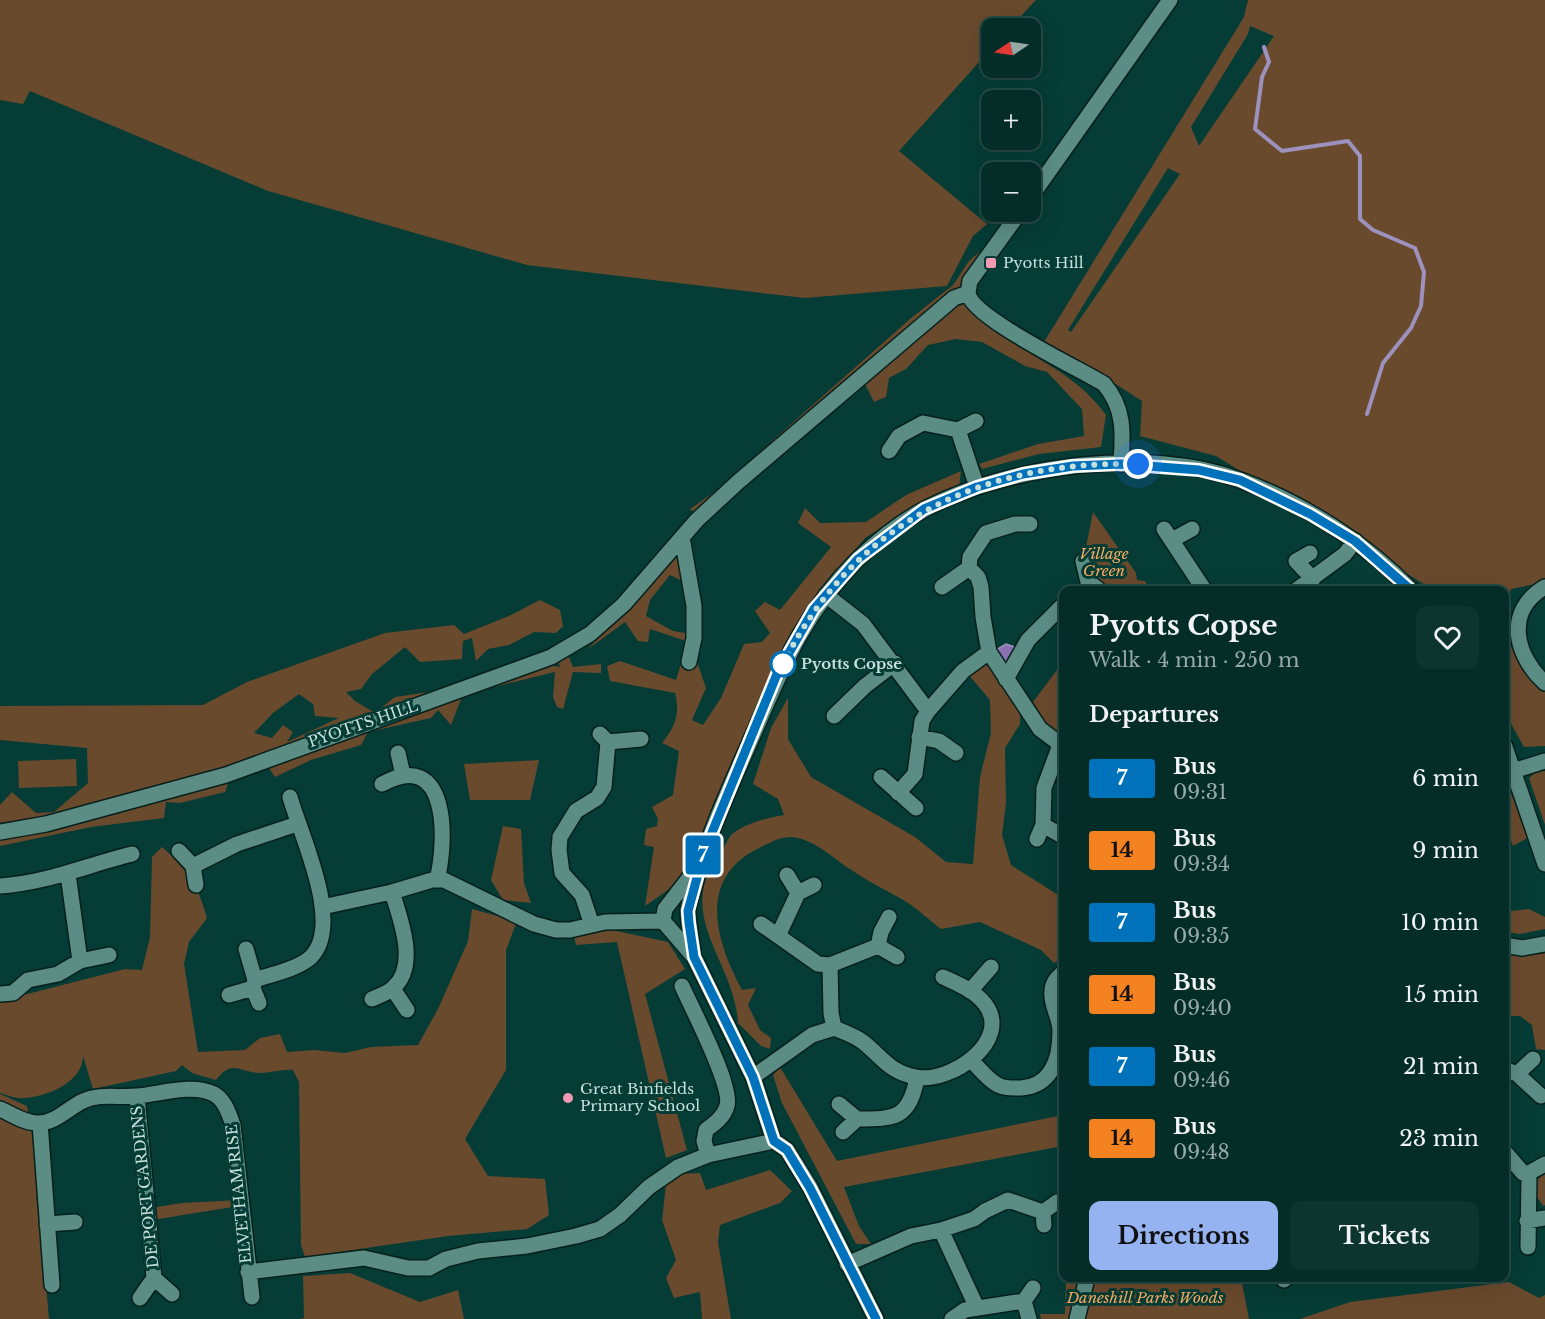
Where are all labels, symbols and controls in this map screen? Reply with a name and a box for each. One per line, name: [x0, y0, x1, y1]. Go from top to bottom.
north arrow: [981, 18, 1041, 78]
map controls: [981, 18, 1041, 222]
button: +: [981, 90, 1041, 150]
button: −: [981, 162, 1041, 222]
place label: Pyotts Hill: [1003, 253, 1084, 272]
marker: Pyotts Hill: [984, 256, 998, 270]
your location: [1123, 449, 1153, 479]
park label: Village Green: [1079, 544, 1129, 580]
button: heart: [1416, 606, 1479, 669]
text: Pyotts Copse: [1089, 608, 1278, 643]
text: Walk · 4 min · 250 m: [1089, 648, 1299, 672]
marker: Pyotts Copse: [770, 651, 796, 677]
place label: Pyotts Copse: [801, 654, 902, 673]
street label: PYOTTS HILL: [306, 696, 420, 751]
text: Departures: [1089, 701, 1219, 728]
text: Bus: [1173, 753, 1216, 780]
text: 7: [1117, 765, 1127, 791]
text: 6 min: [1412, 765, 1479, 792]
text: 09:31: [1173, 780, 1227, 804]
text: Bus: [1173, 825, 1216, 852]
line badge: 7: [684, 836, 722, 874]
text: 14: [1110, 837, 1134, 863]
text: 9 min: [1412, 837, 1479, 864]
text: 7: [698, 842, 708, 868]
text: 09:34: [1173, 852, 1230, 876]
text: Bus: [1173, 897, 1216, 924]
text: 7: [1117, 909, 1127, 935]
text: 10 min: [1401, 909, 1479, 936]
text: 09:35: [1173, 924, 1230, 948]
text: Bus: [1173, 969, 1216, 996]
text: 14: [1110, 981, 1134, 1007]
text: 15 min: [1404, 981, 1479, 1008]
text: 09:40: [1173, 996, 1232, 1020]
text: Bus: [1173, 1041, 1216, 1068]
text: 7: [1117, 1053, 1127, 1079]
text: 21 min: [1403, 1053, 1479, 1080]
text: 09:46: [1173, 1068, 1230, 1092]
place label: Great Binfields Primary School: [580, 1079, 700, 1115]
marker: Great Binfields Primary School: [561, 1091, 575, 1105]
street label: DE PORT GARDENS: [127, 1105, 162, 1269]
text: Bus: [1173, 1113, 1216, 1140]
street label: ELVETHAM RISE: [222, 1123, 255, 1265]
text: 14: [1110, 1125, 1134, 1151]
text: 23 min: [1399, 1125, 1479, 1152]
text: 09:48: [1173, 1140, 1230, 1164]
button: Directions: [1089, 1201, 1278, 1270]
button: Tickets: [1290, 1201, 1479, 1270]
park label: Daneshill Parks Woods: [1066, 1288, 1224, 1307]

